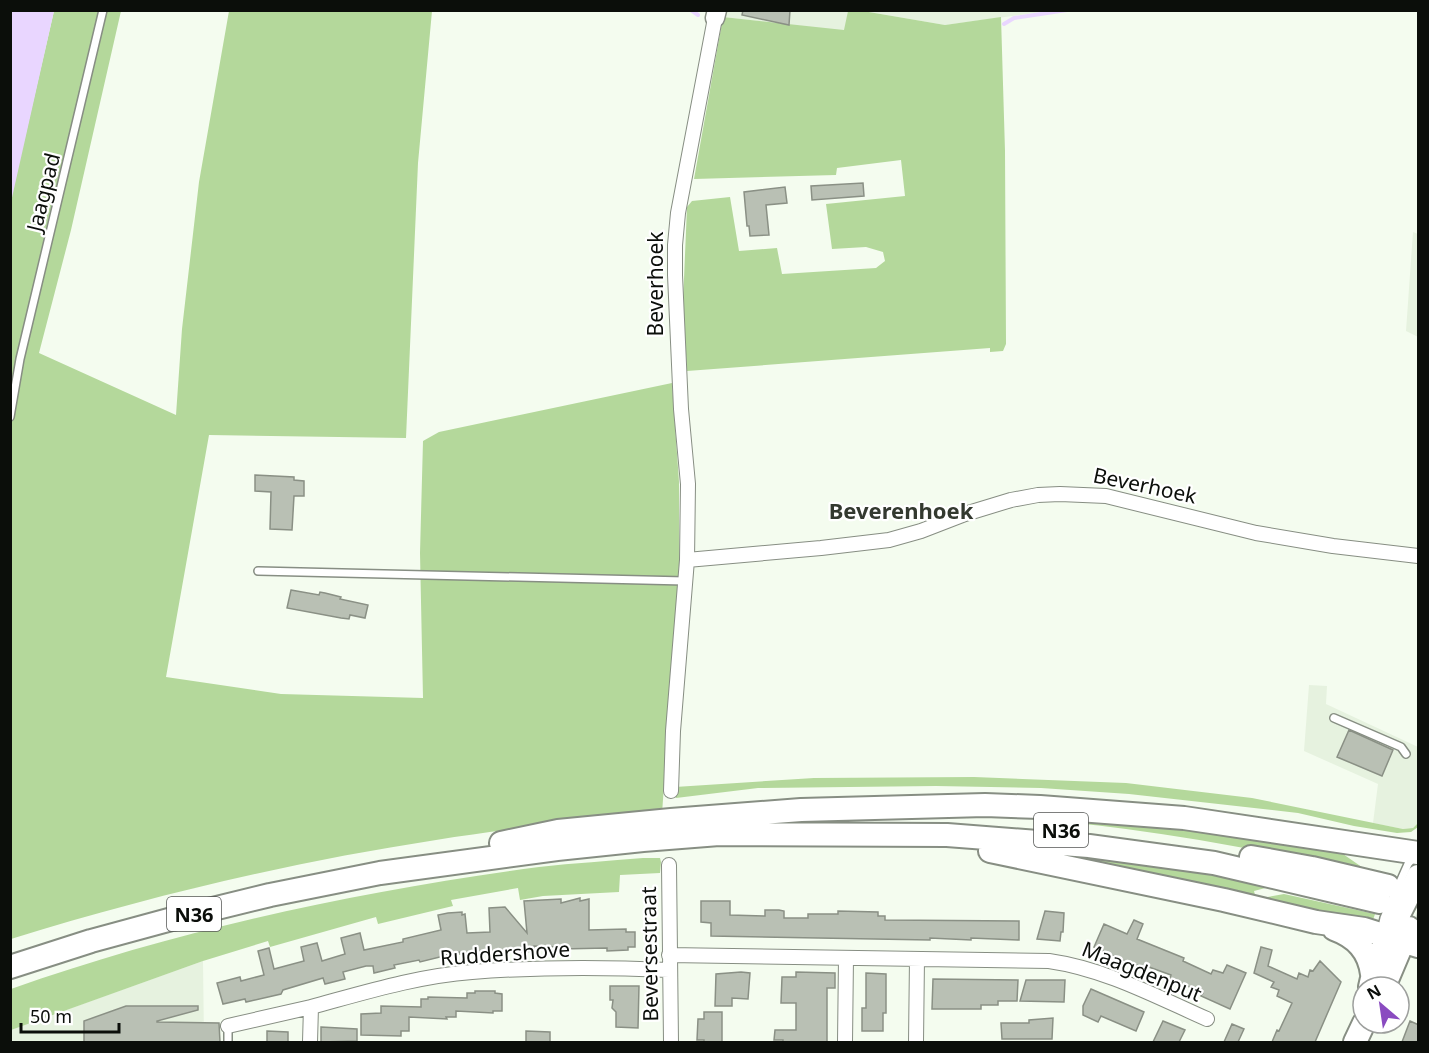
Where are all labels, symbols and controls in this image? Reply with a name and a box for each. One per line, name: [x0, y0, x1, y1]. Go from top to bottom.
street label: Jaagpad: [19, 150, 66, 236]
street label: Beverhoek: [641, 231, 669, 337]
street label: Beverhoek: [1091, 460, 1200, 510]
district label: Beverenhoek: [829, 495, 974, 525]
road number: N36: [1034, 813, 1088, 847]
street label: Beversestraat: [634, 886, 664, 1022]
road number: N36: [167, 897, 221, 931]
street label: Ruddershove: [439, 934, 571, 972]
street label: Maagdenput: [1078, 934, 1206, 1008]
north arrow: [1351, 975, 1411, 1035]
text: N: [1363, 979, 1385, 1005]
scale bar: [21, 996, 118, 1034]
text: 50 m: [30, 1004, 72, 1028]

